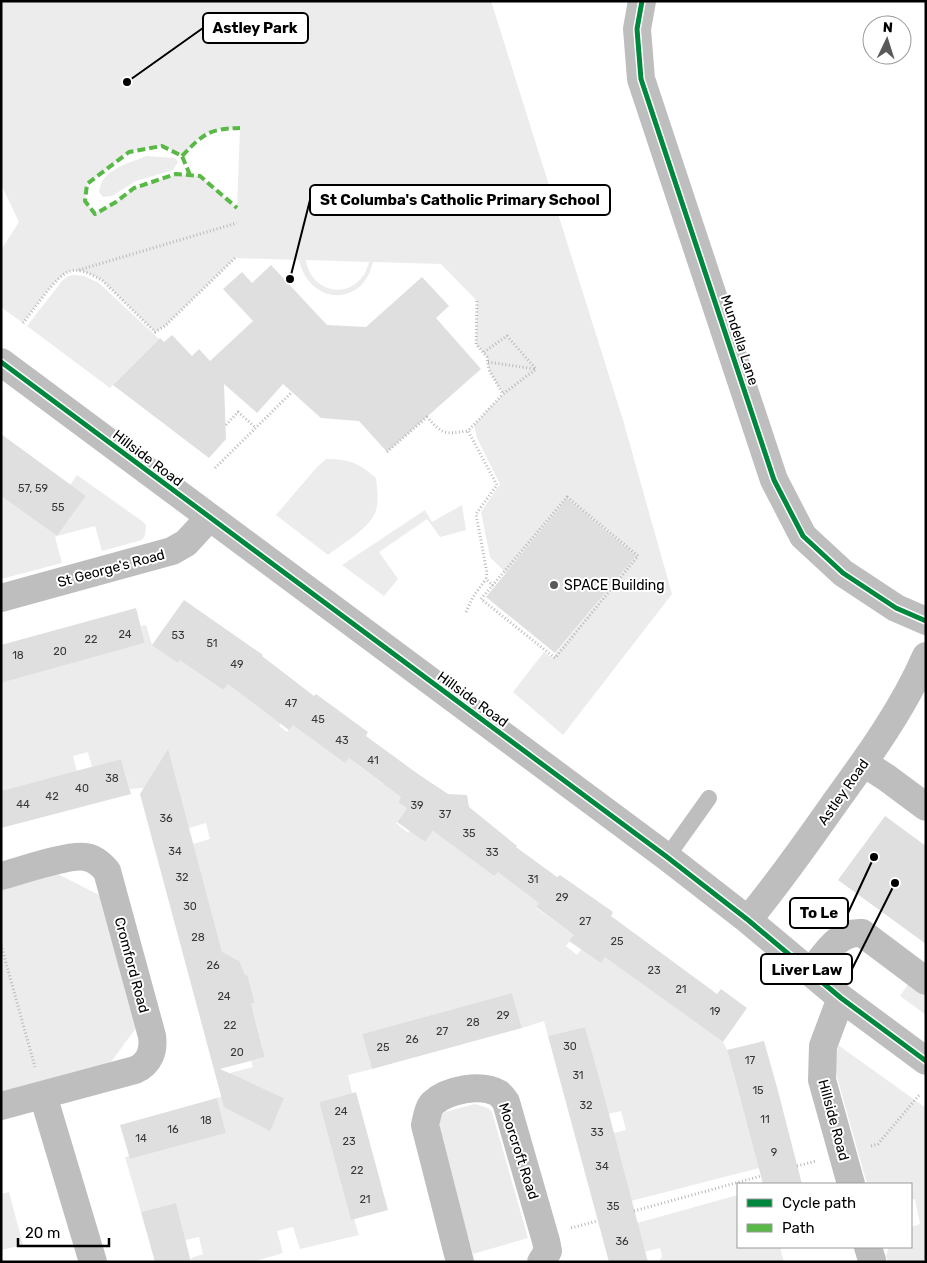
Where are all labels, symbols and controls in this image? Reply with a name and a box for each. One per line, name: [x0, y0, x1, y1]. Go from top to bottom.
callout: Astley Park: [203, 13, 308, 43]
north arrow: [862, 15, 912, 65]
text: Astley Park: [212, 19, 298, 37]
text: N: [882, 19, 893, 36]
callout: St Columba's Catholic Primary School: [310, 185, 610, 215]
text: St Columba's Catholic Primary School: [320, 191, 600, 209]
street label: Mundella Lane: [717, 293, 762, 388]
street label: Hillside Road: [109, 426, 186, 490]
house number: 57, 59: [18, 482, 48, 495]
house number: 55: [51, 501, 65, 514]
street label: St George's Road: [56, 546, 167, 591]
place label: SPACE Building: [564, 577, 665, 594]
marker: SPACE Building: [548, 579, 560, 591]
house number: 24: [118, 628, 132, 641]
house number: 53: [171, 629, 185, 642]
house number: 22: [85, 633, 97, 646]
house number: 51: [206, 637, 218, 650]
house number: 20: [53, 645, 67, 658]
house number: 18: [12, 649, 24, 662]
house number: 49: [230, 658, 244, 671]
street label: Hillside Road: [434, 668, 511, 731]
house number: 47: [285, 697, 297, 710]
house number: 45: [311, 713, 325, 726]
house number: 43: [335, 734, 349, 747]
house number: 41: [367, 754, 379, 767]
street label: Astley Road: [814, 756, 872, 829]
house number: 38: [105, 772, 119, 785]
house number: 40: [75, 782, 89, 795]
house number: 42: [45, 790, 59, 803]
house number: 44: [16, 798, 30, 811]
house number: 39: [410, 799, 424, 812]
house number: 37: [439, 808, 451, 821]
house number: 36: [159, 812, 173, 825]
house number: 35: [462, 827, 476, 840]
house number: 34: [168, 845, 182, 858]
house number: 33: [485, 846, 499, 859]
house number: 32: [175, 871, 189, 884]
house number: 31: [527, 873, 539, 886]
house number: 29: [556, 891, 568, 904]
callout: To Le: [790, 898, 848, 928]
house number: 30: [183, 900, 197, 913]
text: To Le: [800, 904, 838, 922]
street label: Cromford Road: [111, 915, 152, 1015]
house number: 27: [579, 915, 591, 928]
house number: 28: [191, 931, 205, 944]
house number: 25: [611, 935, 624, 948]
callout: Liver Law: [761, 954, 852, 984]
house number: 26: [206, 959, 220, 972]
text: Liver Law: [772, 961, 843, 979]
house number: 23: [647, 964, 661, 977]
house number: 21: [675, 983, 687, 996]
house number: 24: [217, 990, 231, 1003]
house number: 19: [709, 1005, 721, 1018]
house number: 29: [497, 1009, 509, 1022]
house number: 28: [466, 1016, 480, 1029]
house number: 22: [224, 1019, 236, 1032]
house number: 27: [436, 1025, 448, 1038]
house number: 26: [405, 1033, 419, 1046]
house number: 30: [563, 1040, 577, 1053]
house number: 25: [377, 1041, 390, 1054]
house number: 20: [230, 1046, 244, 1059]
house number: 17: [745, 1054, 756, 1067]
house number: 31: [572, 1069, 584, 1082]
street label: Hillside Road: [815, 1078, 853, 1163]
house number: 15: [752, 1084, 764, 1097]
house number: 32: [579, 1099, 593, 1112]
street label: Moorcroft Road: [495, 1101, 542, 1202]
house number: 24: [334, 1105, 348, 1118]
house number: 11: [760, 1113, 770, 1126]
house number: 18: [200, 1114, 212, 1127]
house number: 16: [167, 1123, 179, 1136]
house number: 33: [590, 1126, 604, 1139]
house number: 14: [135, 1132, 147, 1145]
house number: 23: [342, 1135, 356, 1148]
house number: 9: [771, 1146, 777, 1159]
house number: 34: [595, 1160, 609, 1173]
house number: 22: [351, 1164, 363, 1177]
legend: [737, 1183, 912, 1248]
house number: 21: [359, 1193, 371, 1206]
text: Cycle path: [782, 1194, 856, 1212]
house number: 35: [606, 1200, 620, 1213]
scale bar: [18, 1216, 109, 1248]
text: Path: [782, 1219, 815, 1237]
text: 20 m: [25, 1224, 60, 1242]
house number: 36: [615, 1235, 629, 1248]

